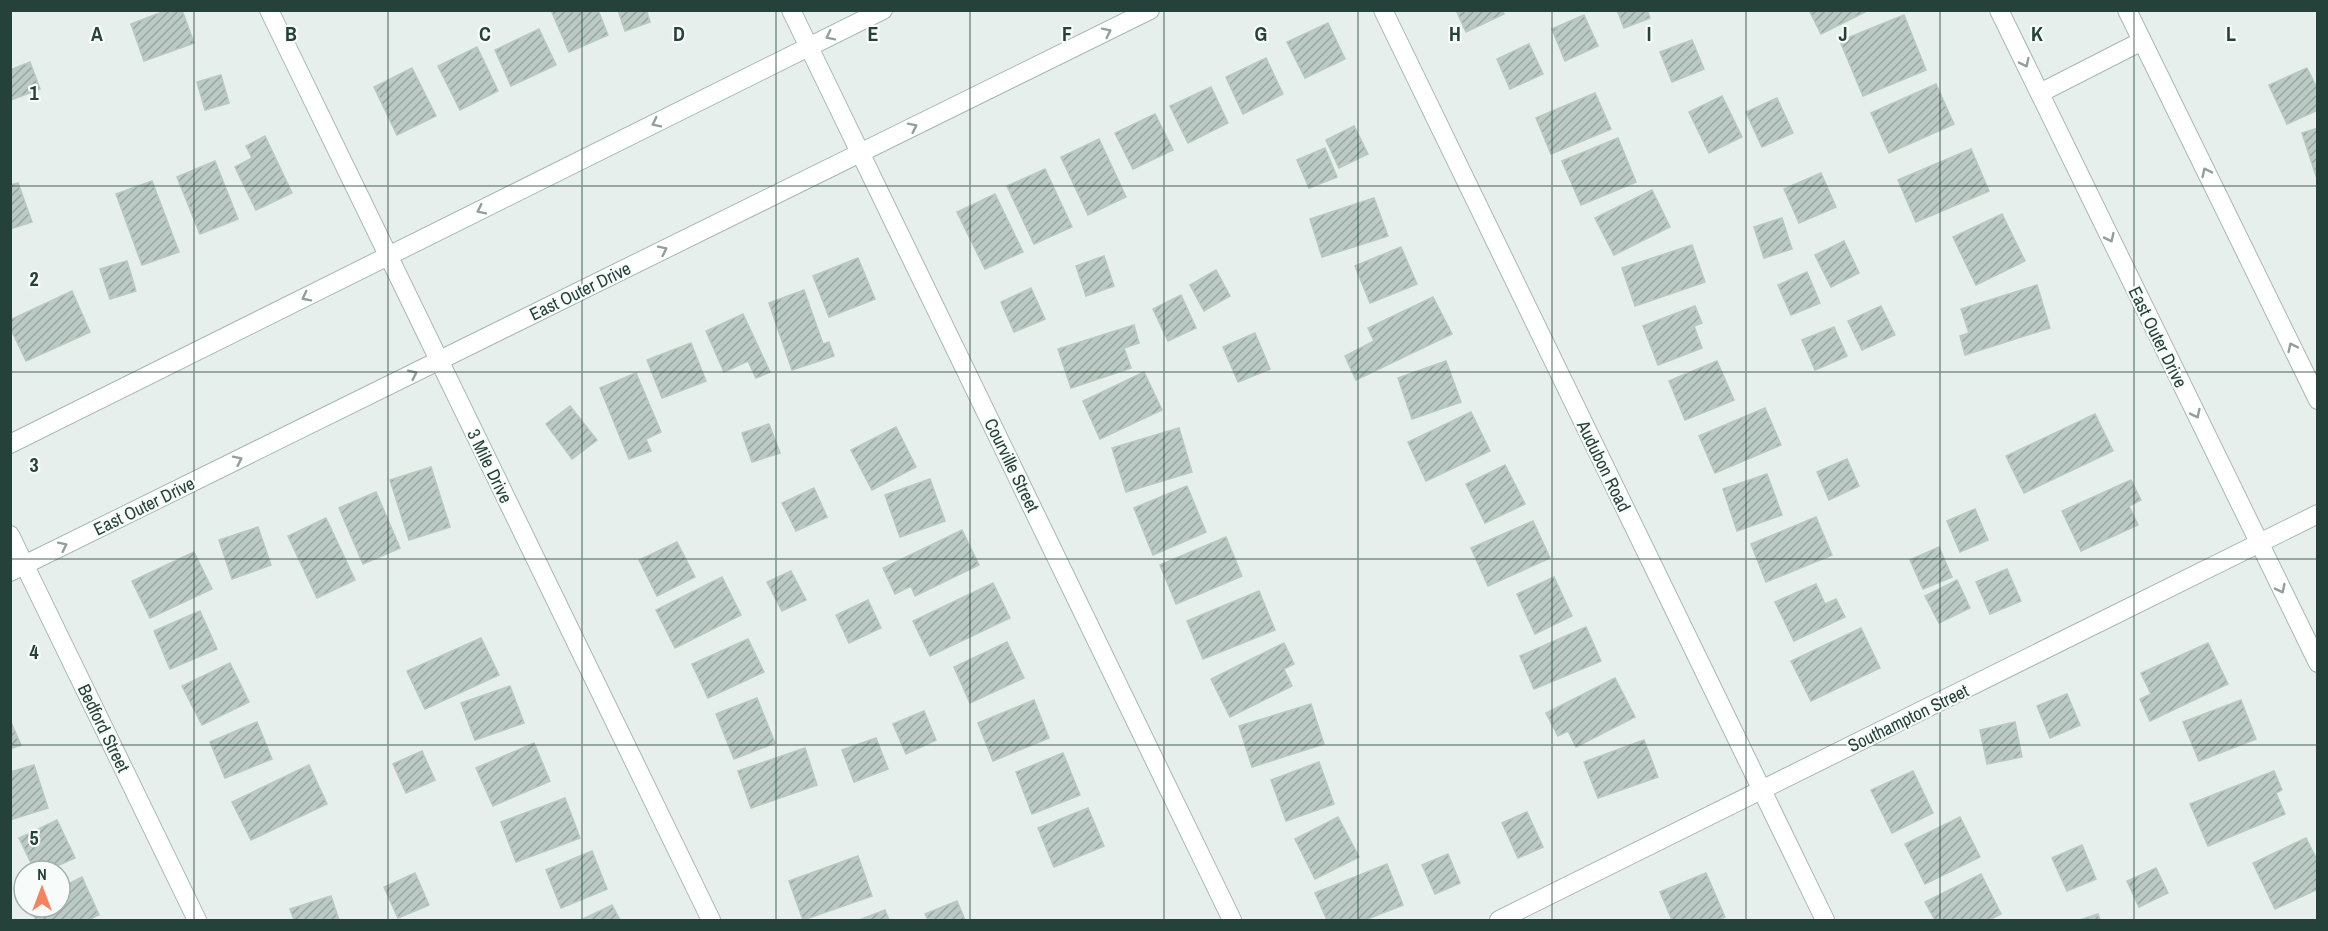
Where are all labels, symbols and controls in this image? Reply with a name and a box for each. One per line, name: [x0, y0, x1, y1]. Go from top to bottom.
text: A: [91, 20, 103, 47]
text: B: [285, 20, 297, 47]
text: C: [479, 20, 491, 47]
text: D: [673, 20, 685, 47]
text: E: [868, 20, 879, 47]
text: F: [1062, 20, 1072, 47]
text: G: [1255, 20, 1267, 47]
text: H: [1449, 20, 1461, 47]
text: I: [1647, 20, 1651, 47]
text: J: [1838, 20, 1848, 47]
text: K: [2031, 20, 2043, 47]
text: L: [2226, 20, 2236, 47]
one-way arrow: [1100, 27, 1111, 39]
one-way arrow: [826, 29, 837, 41]
one-way arrow: [2018, 57, 2029, 68]
text: 1: [29, 79, 39, 106]
one-way arrow: [651, 116, 662, 127]
one-way arrow: [907, 123, 918, 135]
one-way arrow: [2202, 168, 2214, 179]
one-way arrow: [476, 202, 487, 214]
one-way arrow: [2103, 232, 2115, 243]
one-way arrow: [657, 246, 668, 258]
street label: East Outer Drive: [525, 256, 635, 326]
text: 2: [29, 265, 39, 292]
street label: East Outer Drive: [2123, 282, 2193, 392]
one-way arrow: [302, 289, 313, 301]
one-way arrow: [2287, 343, 2299, 354]
one-way arrow: [406, 369, 417, 381]
one-way arrow: [2188, 407, 2200, 418]
street label: Courville Street: [978, 414, 1046, 516]
street label: Audubon Road: [1571, 415, 1637, 516]
street label: 3 Mile Drive: [461, 425, 519, 507]
text: 3: [29, 451, 39, 478]
one-way arrow: [231, 456, 242, 467]
street label: East Outer Drive: [89, 471, 199, 541]
one-way arrow: [57, 542, 67, 553]
one-way arrow: [2274, 583, 2286, 594]
text: 4: [29, 638, 39, 665]
street label: Southampton Street: [1844, 678, 1972, 758]
street label: Bedford Street: [72, 680, 136, 776]
text: 5: [29, 824, 39, 851]
north arrow: [12, 859, 72, 919]
text: N: [37, 863, 47, 885]

